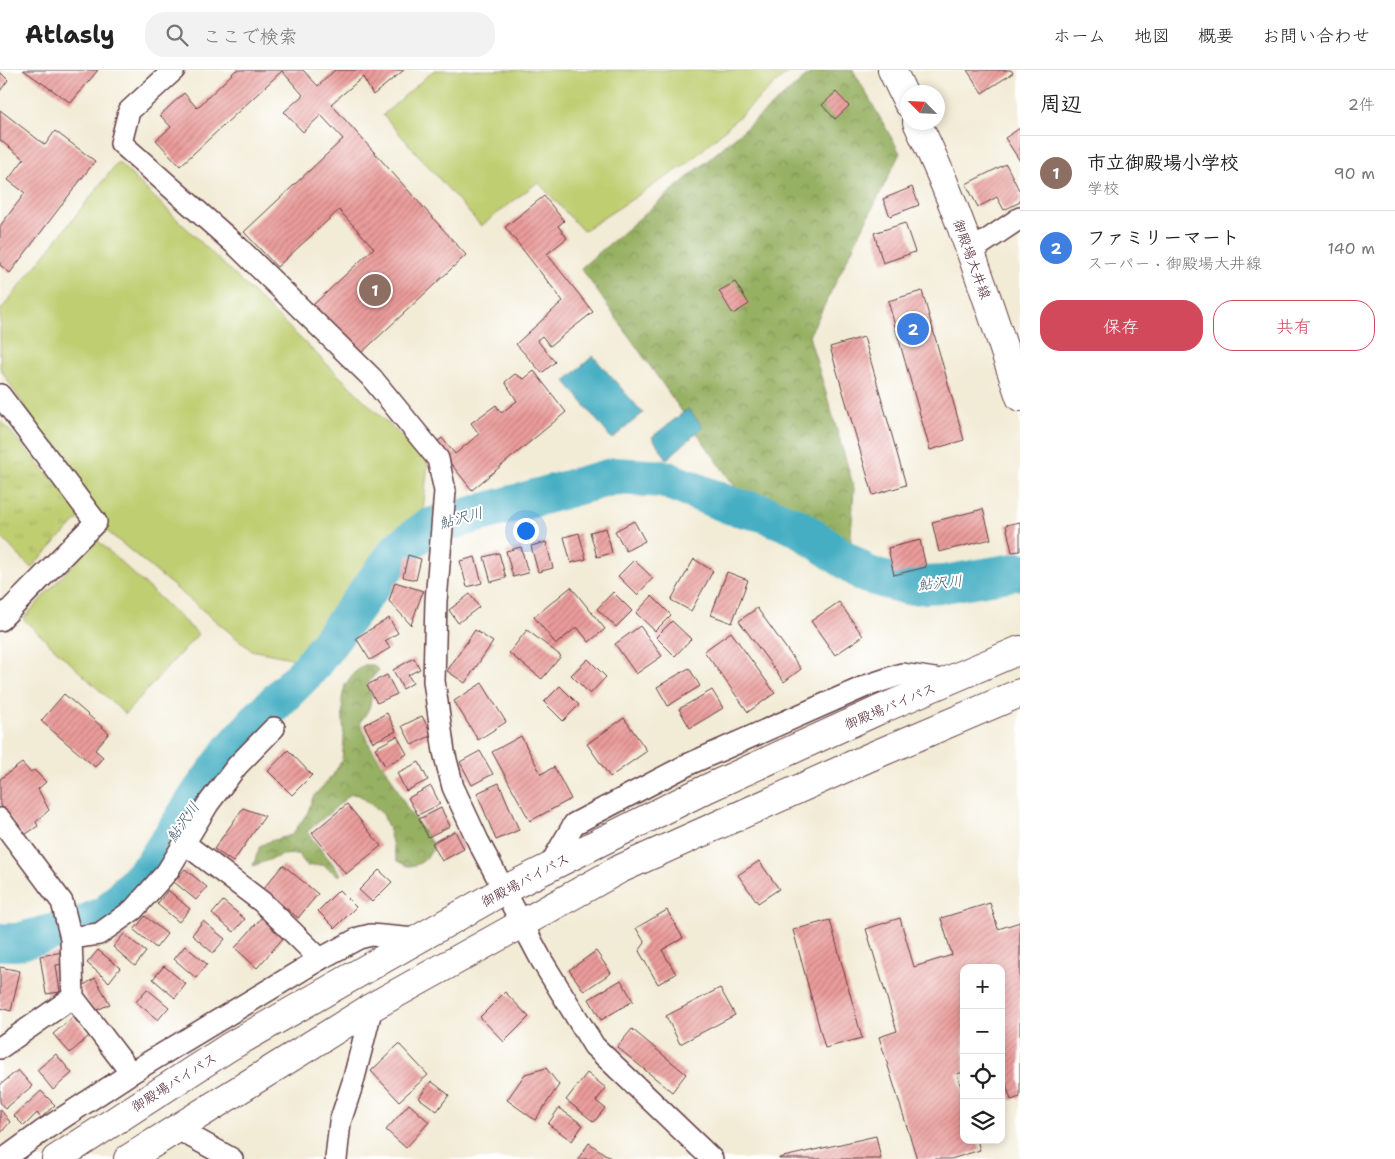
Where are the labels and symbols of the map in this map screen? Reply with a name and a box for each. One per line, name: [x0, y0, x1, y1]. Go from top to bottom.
north arrow: [900, 85, 945, 130]
street label: 御殿場大井線: [949, 216, 995, 302]
pin: 1: [359, 271, 391, 309]
pin: 2: [897, 310, 929, 348]
water label: 鮎沢川: [437, 503, 485, 533]
your location: [513, 518, 539, 544]
water label: 鮎沢川: [917, 571, 963, 595]
street label: 御殿場バイパス: [842, 679, 938, 733]
water label: 鮎沢川: [162, 798, 204, 846]
street label: 御殿場バイパス: [478, 849, 572, 911]
street label: 御殿場バイパス: [128, 1048, 220, 1116]

